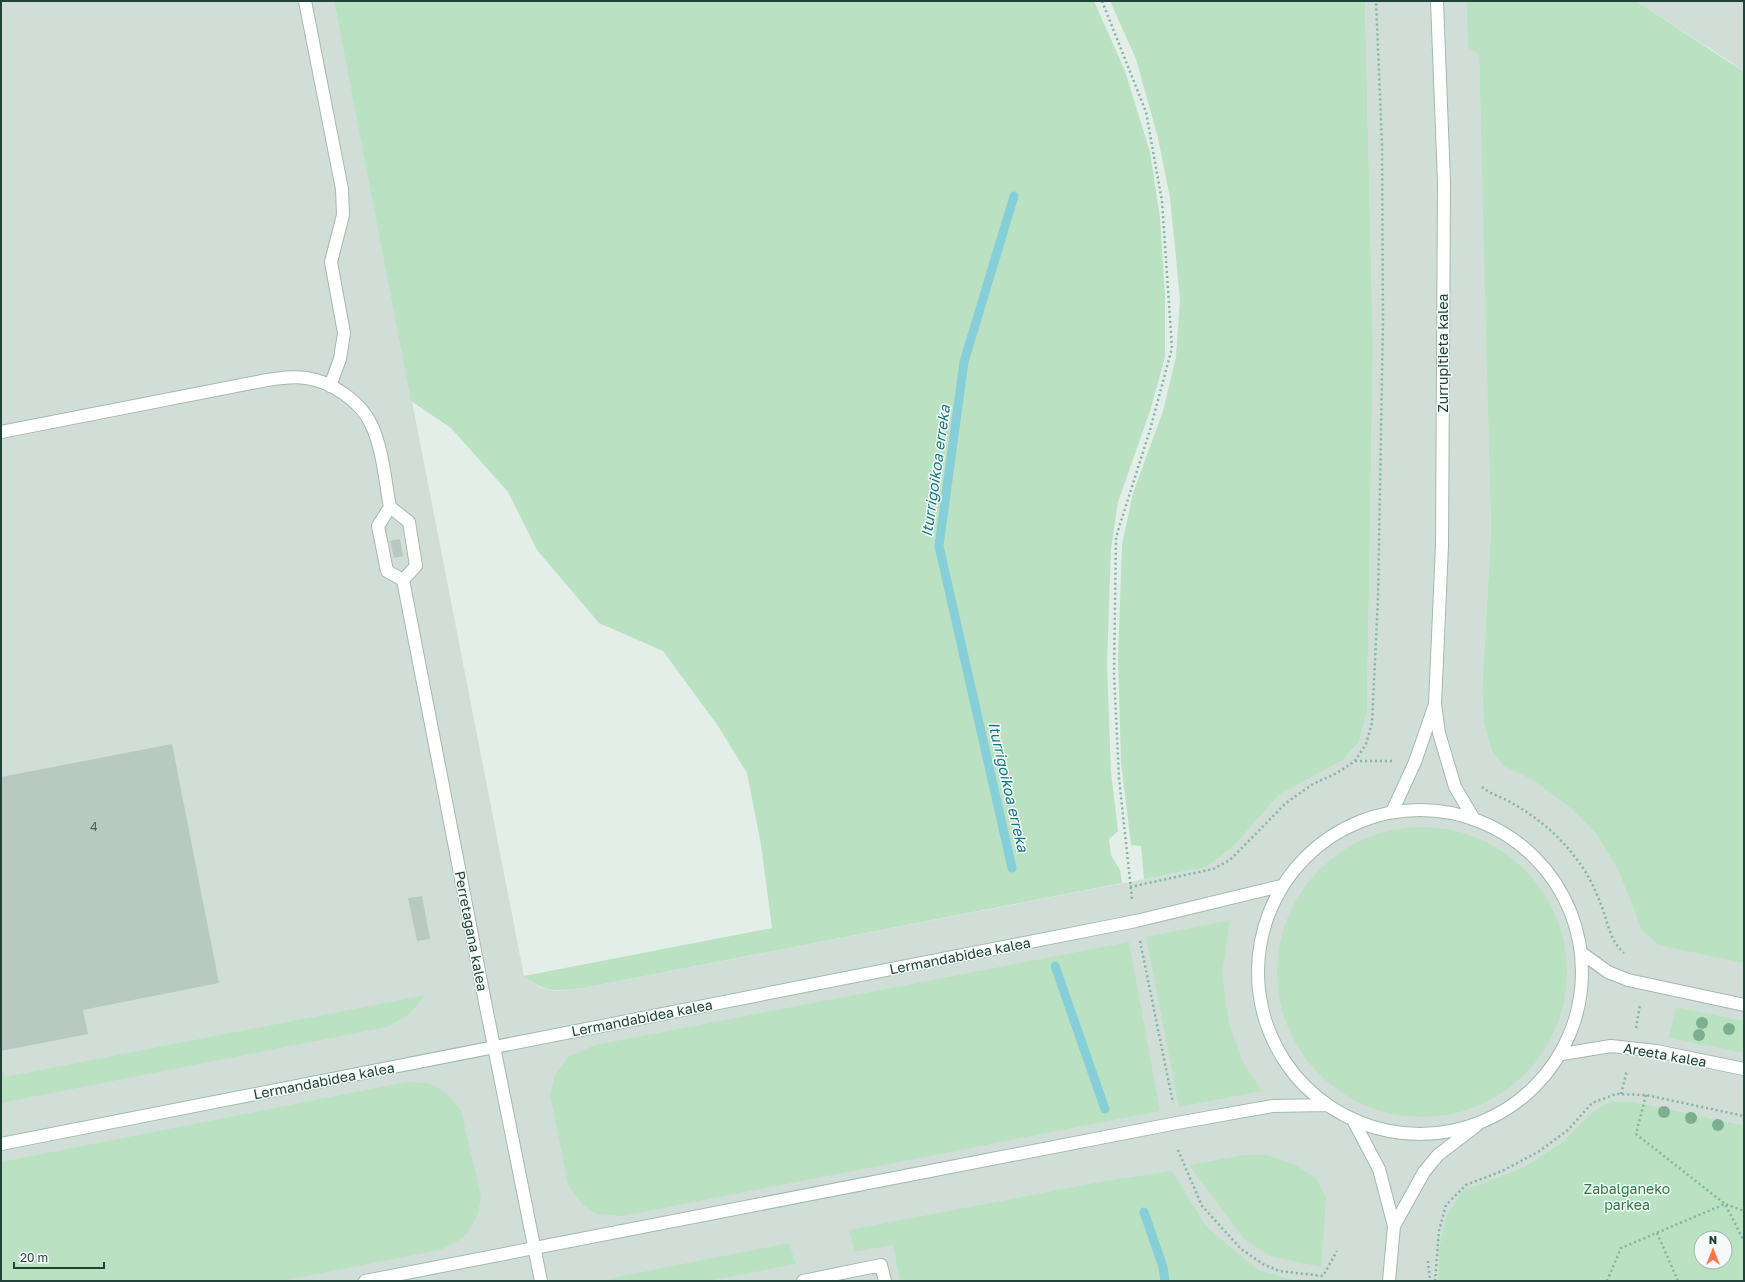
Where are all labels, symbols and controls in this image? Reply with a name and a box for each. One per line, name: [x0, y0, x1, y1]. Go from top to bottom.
street label: Zurrupitieta kalea: [1434, 294, 1451, 412]
water label: Iturrigoikoa erreka: [917, 403, 954, 538]
water label: Iturrigoikoa erreka: [984, 720, 1033, 854]
house number: 4: [90, 819, 98, 834]
street label: Perretagana kalea: [451, 869, 491, 992]
street label: Lermandabidea kalea: [888, 933, 1032, 978]
street label: Lermandabidea kalea: [570, 995, 714, 1040]
street label: Areeta kalea: [1622, 1039, 1708, 1070]
street label: Lermandabidea kalea: [252, 1058, 396, 1103]
park label: Zabalganeko parkea: [1584, 1180, 1670, 1213]
north arrow: [1693, 1230, 1733, 1270]
text: N: [1709, 1233, 1717, 1246]
scale bar: [14, 1244, 104, 1270]
text: 20 m: [20, 1250, 48, 1265]

